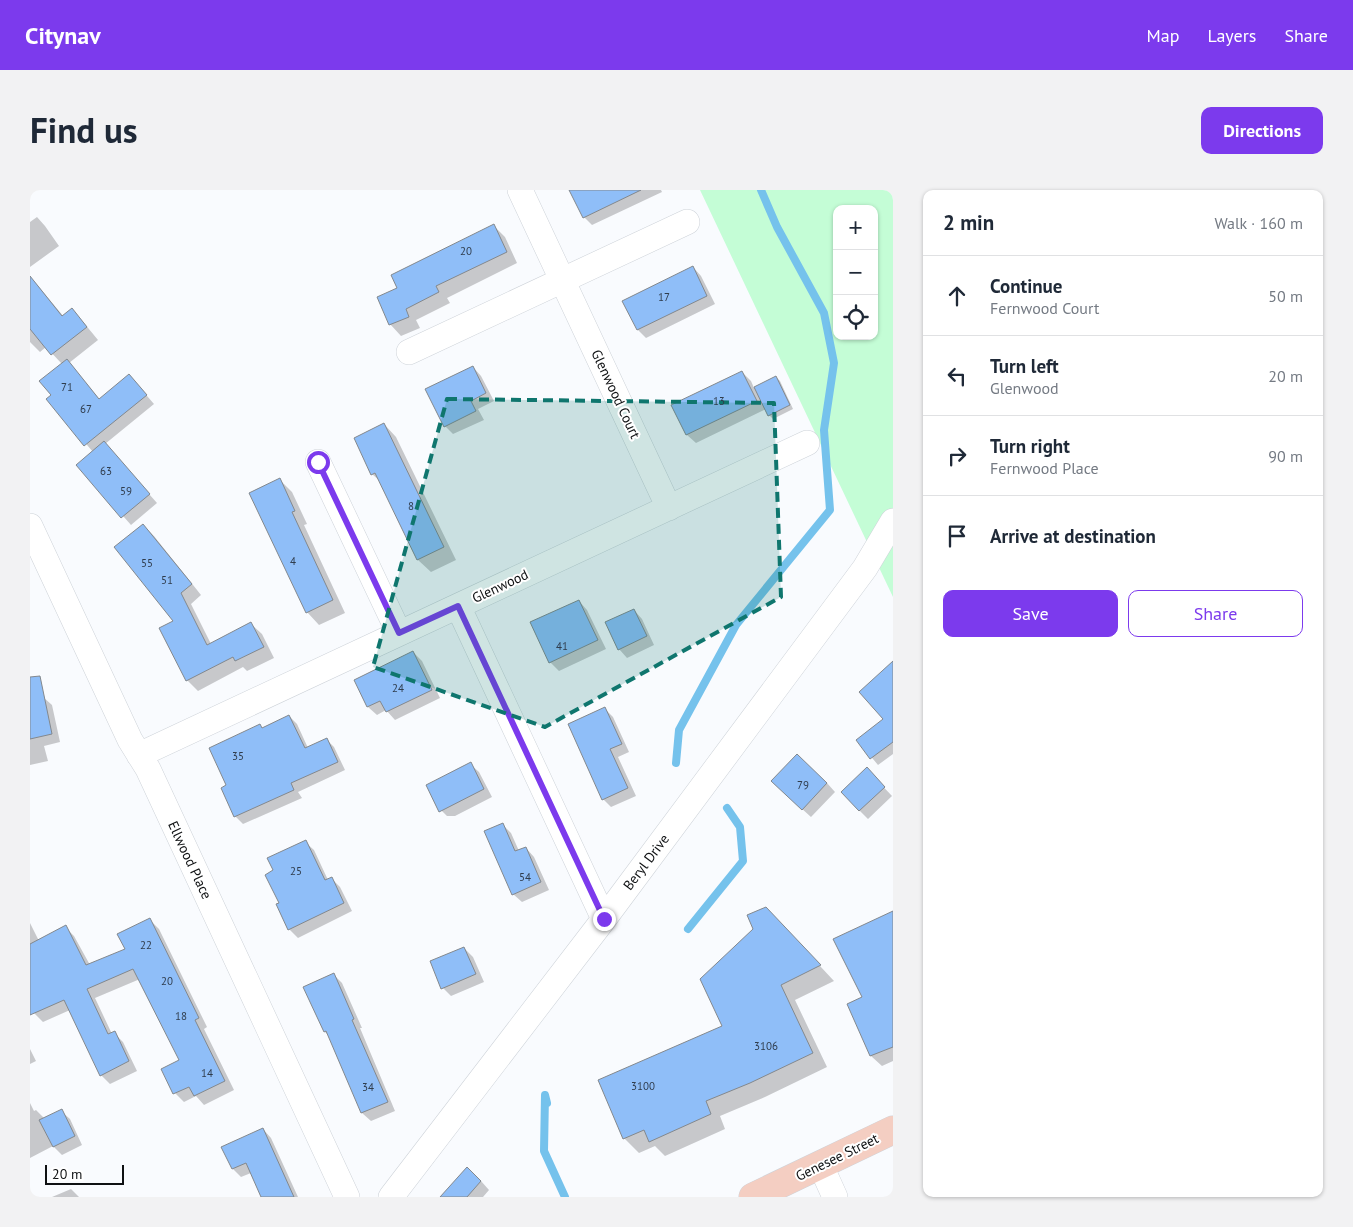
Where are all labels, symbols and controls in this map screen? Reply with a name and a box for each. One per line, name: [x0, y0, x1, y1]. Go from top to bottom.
text: Citynav: [25, 20, 101, 51]
text: Map: [1147, 24, 1179, 47]
text: Layers: [1207, 24, 1256, 47]
text: Share: [1284, 24, 1328, 47]
text: Find us: [30, 107, 138, 153]
button: Directions: [1201, 107, 1323, 154]
map controls: [833, 205, 878, 340]
button: +: [833, 205, 878, 250]
text: 2 min: [943, 209, 994, 236]
text: Walk · 160 m: [1214, 213, 1303, 233]
house number: 20: [460, 244, 472, 258]
button: −: [833, 250, 878, 295]
text: Continue: [990, 274, 1062, 298]
icon: ahead: [943, 282, 971, 310]
text: 50 m: [1268, 286, 1303, 306]
house number: 17: [658, 290, 670, 304]
button: locate: [833, 295, 878, 340]
text: Fernwood Court: [990, 298, 1099, 318]
street label: Glenwood Court: [587, 347, 645, 442]
text: Turn left: [990, 354, 1059, 378]
icon: left: [943, 362, 971, 390]
text: 20 m: [1268, 366, 1303, 386]
text: Glenwood: [990, 378, 1059, 398]
house number: 71: [61, 380, 73, 394]
house number: 13: [713, 394, 725, 408]
house number: 67: [80, 402, 92, 416]
text: Turn right: [990, 434, 1070, 458]
icon: right: [943, 442, 971, 470]
text: 90 m: [1268, 446, 1303, 466]
route start: [307, 451, 330, 474]
text: Fernwood Place: [990, 458, 1099, 478]
house number: 63: [100, 464, 112, 478]
house number: 59: [120, 484, 132, 498]
house number: 8: [408, 499, 414, 513]
icon: arrive: [943, 522, 971, 550]
text: Arrive at destination: [990, 524, 1156, 548]
house number: 4: [290, 554, 296, 568]
house number: 55: [141, 556, 153, 570]
street label: Glenwood: [469, 565, 531, 607]
house number: 51: [161, 573, 173, 587]
button: Save: [943, 590, 1118, 637]
button: Share: [1128, 590, 1303, 637]
house number: 41: [556, 639, 568, 653]
house number: 24: [392, 681, 404, 695]
house number: 35: [232, 749, 244, 763]
house number: 79: [797, 778, 809, 792]
street label: Ellwood Place: [164, 818, 216, 902]
street label: Beryl Drive: [619, 830, 673, 894]
house number: 25: [290, 864, 302, 878]
house number: 54: [519, 870, 531, 884]
route end: [593, 908, 616, 931]
house number: 22: [140, 938, 152, 952]
house number: 20: [161, 974, 173, 988]
house number: 18: [175, 1009, 187, 1023]
house number: 3106: [754, 1039, 778, 1053]
house number: 14: [201, 1066, 213, 1080]
house number: 3100: [631, 1079, 655, 1093]
house number: 34: [362, 1080, 374, 1094]
street label: Genesee Street: [793, 1129, 882, 1185]
scale bar: [45, 1162, 124, 1185]
text: 20 m: [52, 1165, 82, 1183]

